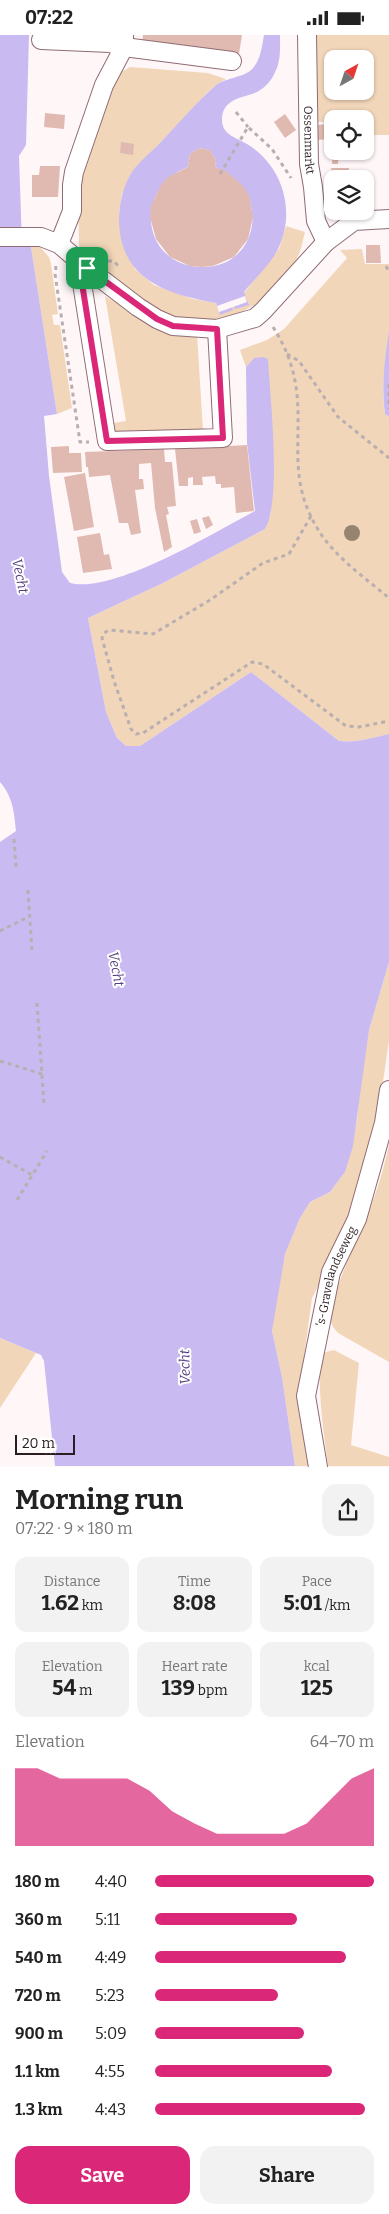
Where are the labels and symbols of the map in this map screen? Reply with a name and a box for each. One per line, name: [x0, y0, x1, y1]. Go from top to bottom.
north arrow: [324, 50, 374, 100]
street label: Ossenmarkt: [301, 106, 318, 176]
pin: [66, 247, 108, 289]
water label: Vecht: [8, 557, 32, 596]
water label: Vecht: [104, 950, 128, 989]
street label: 's-Gravelandseweg: [313, 1224, 360, 1328]
water label: Vecht: [176, 1348, 194, 1385]
scale bar: [15, 1431, 75, 1455]

